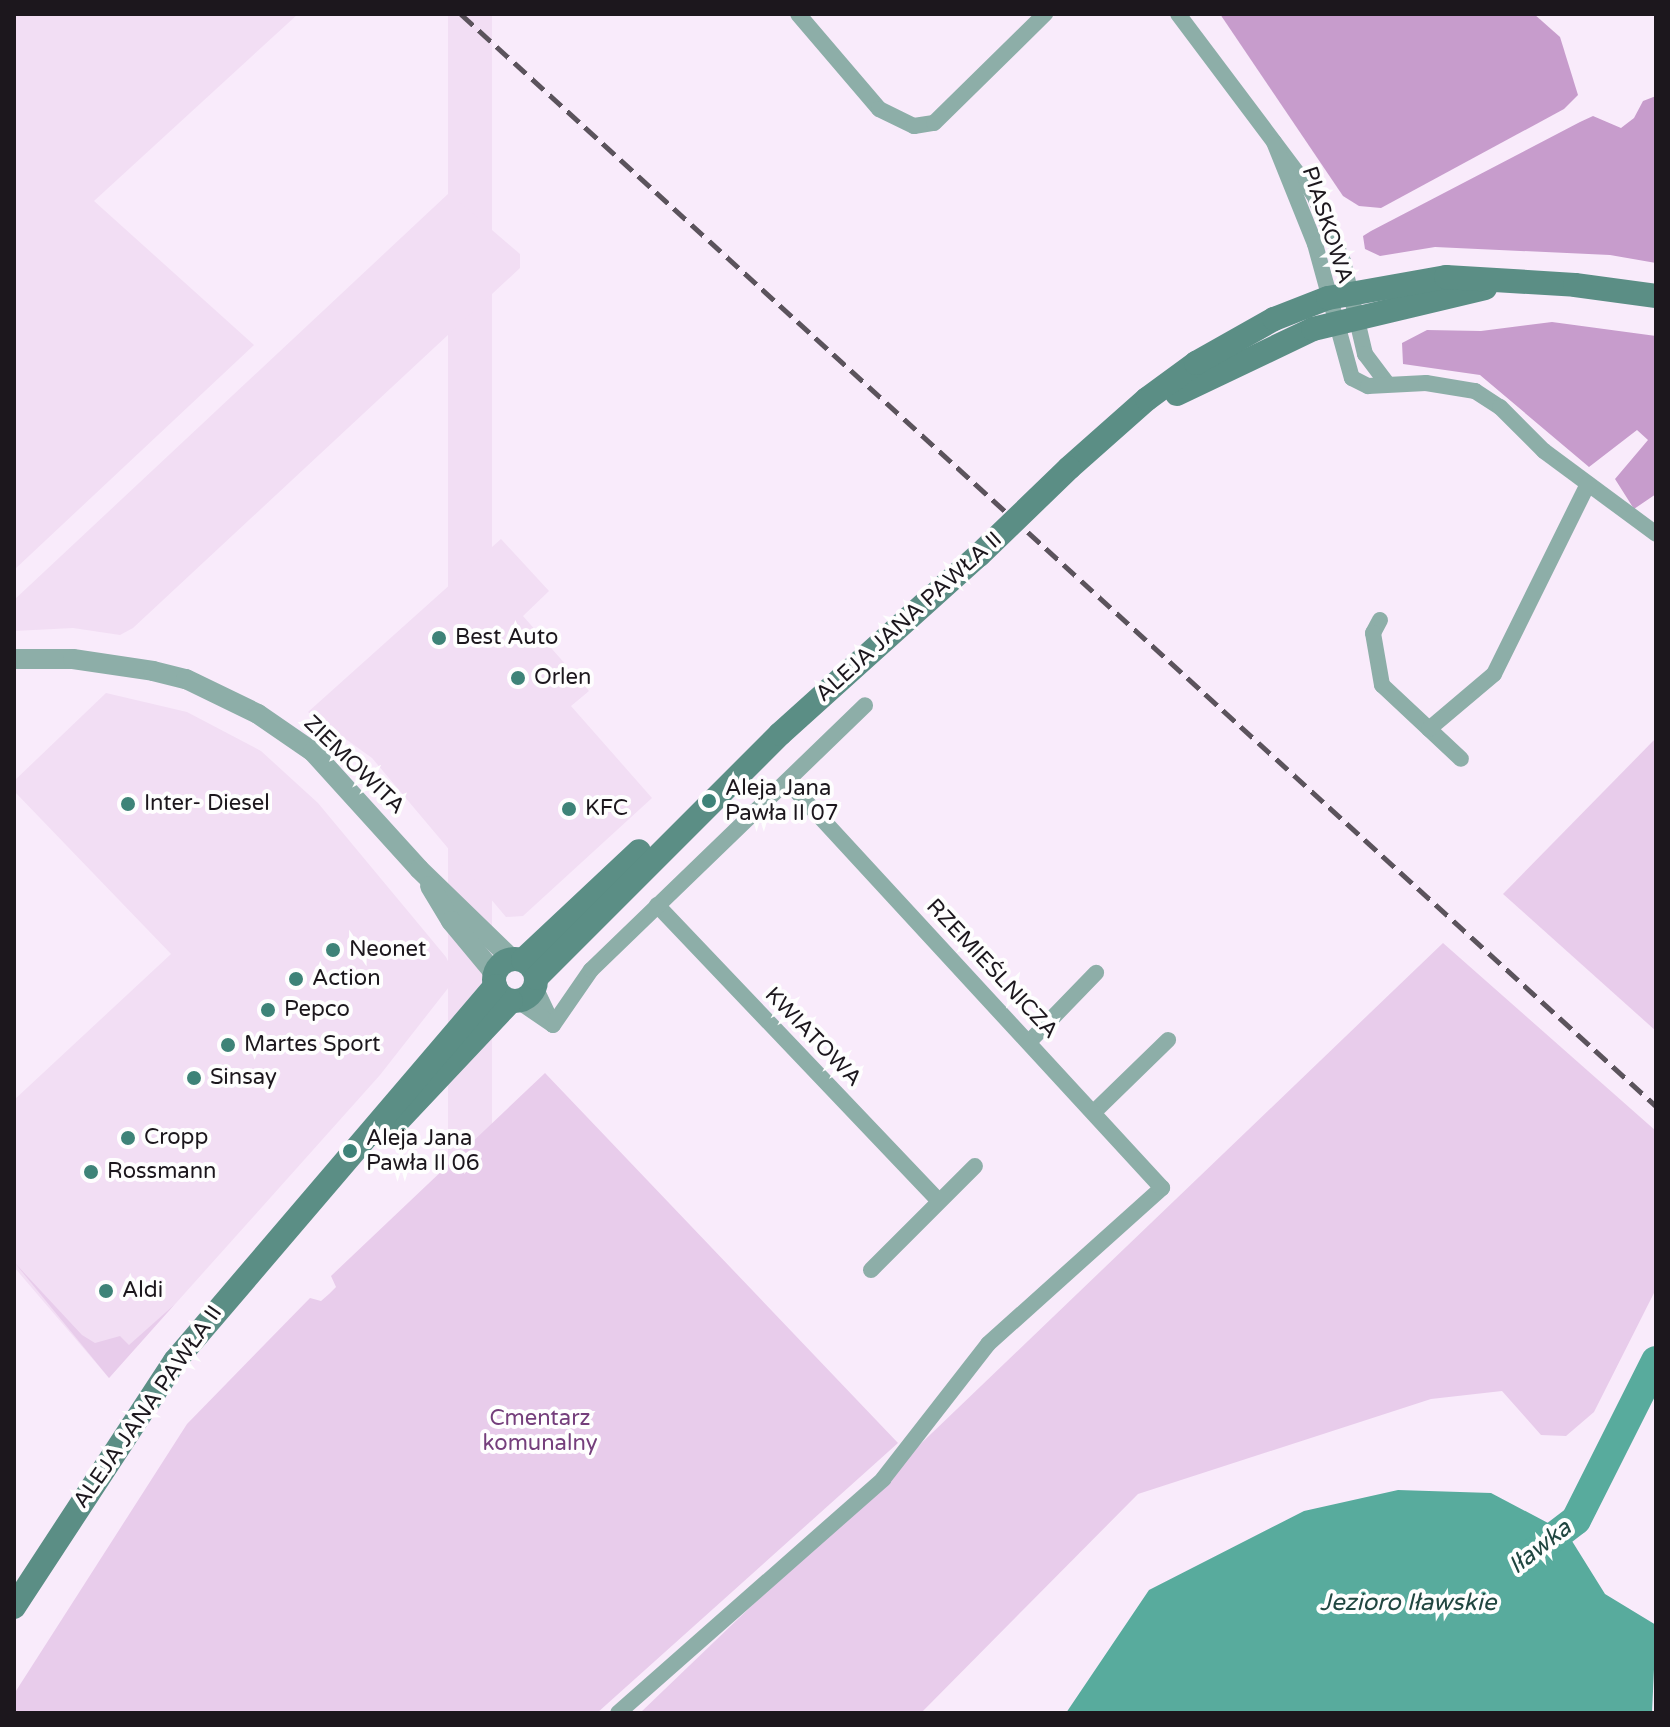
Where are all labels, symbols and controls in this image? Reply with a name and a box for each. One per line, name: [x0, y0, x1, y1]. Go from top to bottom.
street label: PIASKOWA: [1296, 163, 1358, 287]
street label: ALEJA JANA PAWŁA II: [810, 526, 1008, 708]
place label: Best Auto: [455, 625, 558, 651]
marker: Best Auto: [430, 629, 448, 647]
place label: Orlen: [534, 665, 591, 691]
marker: Orlen: [509, 669, 527, 687]
street label: ZIEMOWITA: [298, 710, 410, 820]
place label: Aleja Jana Pawła II 07: [725, 775, 838, 826]
place label: Inter- Diesel: [144, 791, 270, 817]
marker: Aleja Jana Pawła II 07: [700, 792, 718, 810]
marker: Inter- Diesel: [119, 795, 137, 813]
place label: KFC: [585, 796, 628, 822]
marker: KFC: [560, 800, 578, 818]
street label: RZEMIEŚLNICZA: [921, 894, 1063, 1044]
place label: Neonet: [349, 937, 426, 963]
marker: Neonet: [324, 941, 342, 959]
place label: Action: [312, 966, 381, 992]
marker: Action: [287, 970, 305, 988]
street label: KWIATOWA: [759, 982, 867, 1092]
place label: Pepco: [284, 997, 350, 1023]
marker: Pepco: [259, 1001, 277, 1019]
place label: Martes Sport: [244, 1032, 380, 1058]
marker: Martes Sport: [219, 1036, 237, 1054]
place label: Sinsay: [210, 1065, 277, 1091]
marker: Sinsay: [185, 1069, 203, 1087]
place label: Cropp: [144, 1125, 208, 1151]
place label: Aleja Jana Pawła II 06: [366, 1125, 479, 1176]
marker: Cropp: [119, 1129, 137, 1147]
marker: Aleja Jana Pawła II 06: [341, 1142, 359, 1160]
place label: Rossmann: [107, 1159, 217, 1185]
marker: Rossmann: [82, 1163, 100, 1181]
place label: Aldi: [122, 1278, 163, 1304]
marker: Aldi: [97, 1282, 115, 1300]
street label: ALEJA JANA PAWŁA II: [68, 1301, 228, 1513]
park label: Cmentarz komunalny: [483, 1405, 597, 1456]
water label: Iławka: [1503, 1514, 1577, 1580]
water label: Jezioro Iławskie: [1320, 1589, 1496, 1617]

